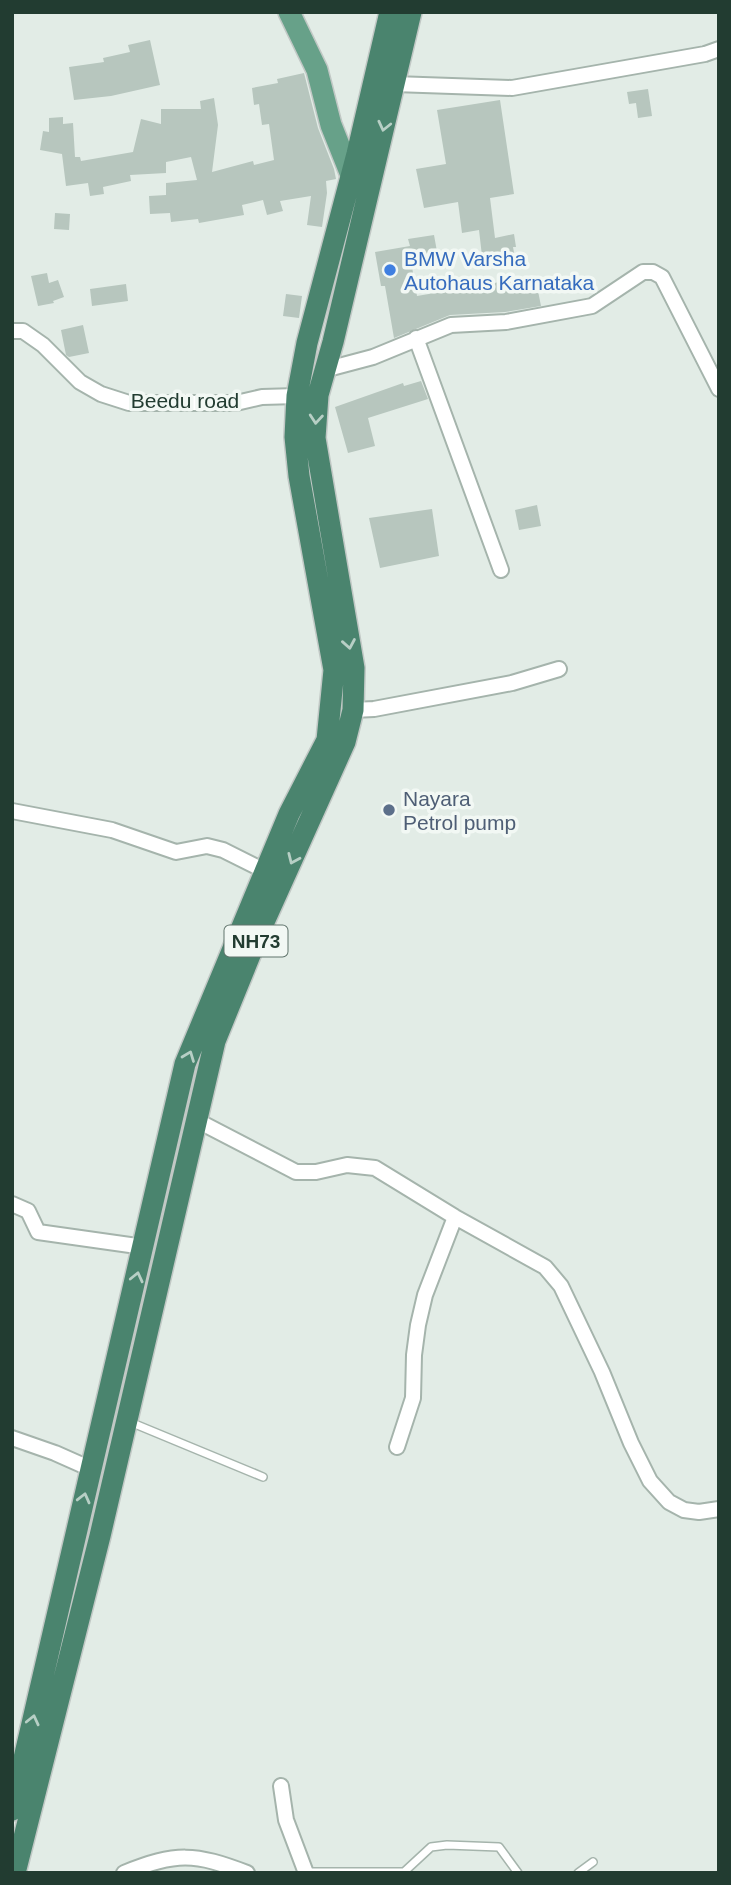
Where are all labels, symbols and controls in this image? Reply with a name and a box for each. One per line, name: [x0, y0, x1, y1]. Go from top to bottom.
one-way arrow: [378, 120, 392, 132]
place label: BMW Varsha Autohaus Karnataka: [404, 247, 595, 294]
marker: BMW Varsha Autohaus Karnataka: [382, 262, 398, 278]
street label: Beedu road: [131, 389, 239, 412]
one-way arrow: [309, 414, 324, 425]
one-way arrow: [341, 638, 356, 650]
place label: Nayara Petrol pump: [403, 787, 516, 834]
marker: Nayara Petrol pump: [381, 802, 397, 818]
one-way arrow: [287, 852, 301, 864]
road number: NH73: [224, 925, 288, 956]
one-way arrow: [180, 1050, 194, 1062]
one-way arrow: [129, 1271, 143, 1283]
one-way arrow: [76, 1492, 90, 1504]
one-way arrow: [24, 1714, 39, 1726]

